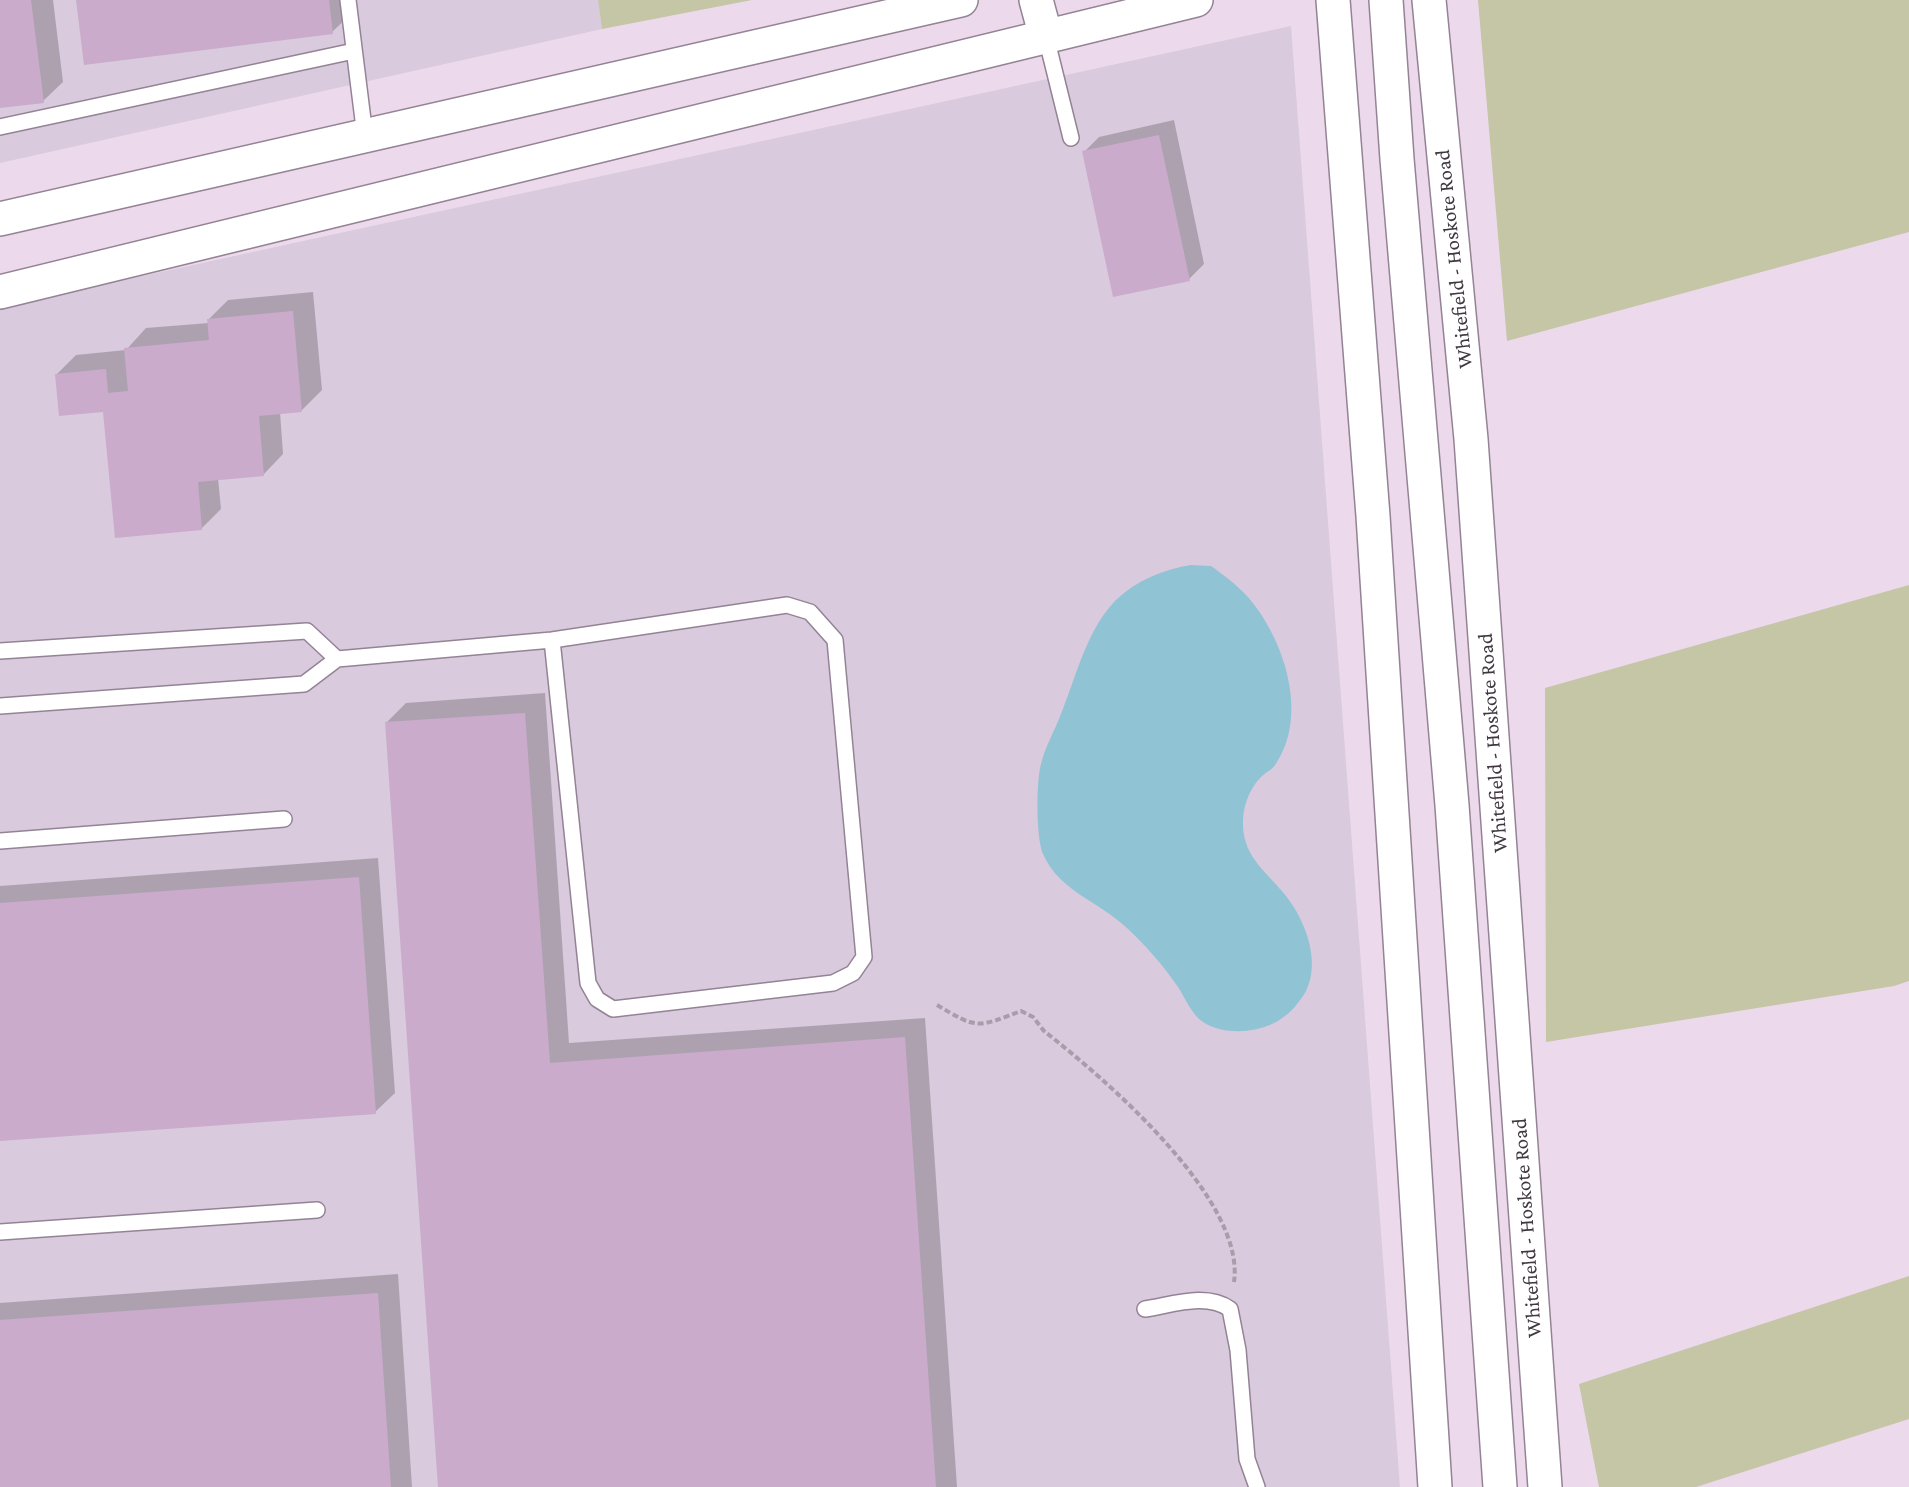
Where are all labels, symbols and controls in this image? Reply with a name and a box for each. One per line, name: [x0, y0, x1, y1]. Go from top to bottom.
street label: Whitefield - Hoskote Road: [1430, 148, 1478, 370]
street label: Whitefield - Hoskote Road: [1473, 632, 1513, 854]
street label: Whitefield - Hoskote Road: [1507, 1117, 1547, 1339]

